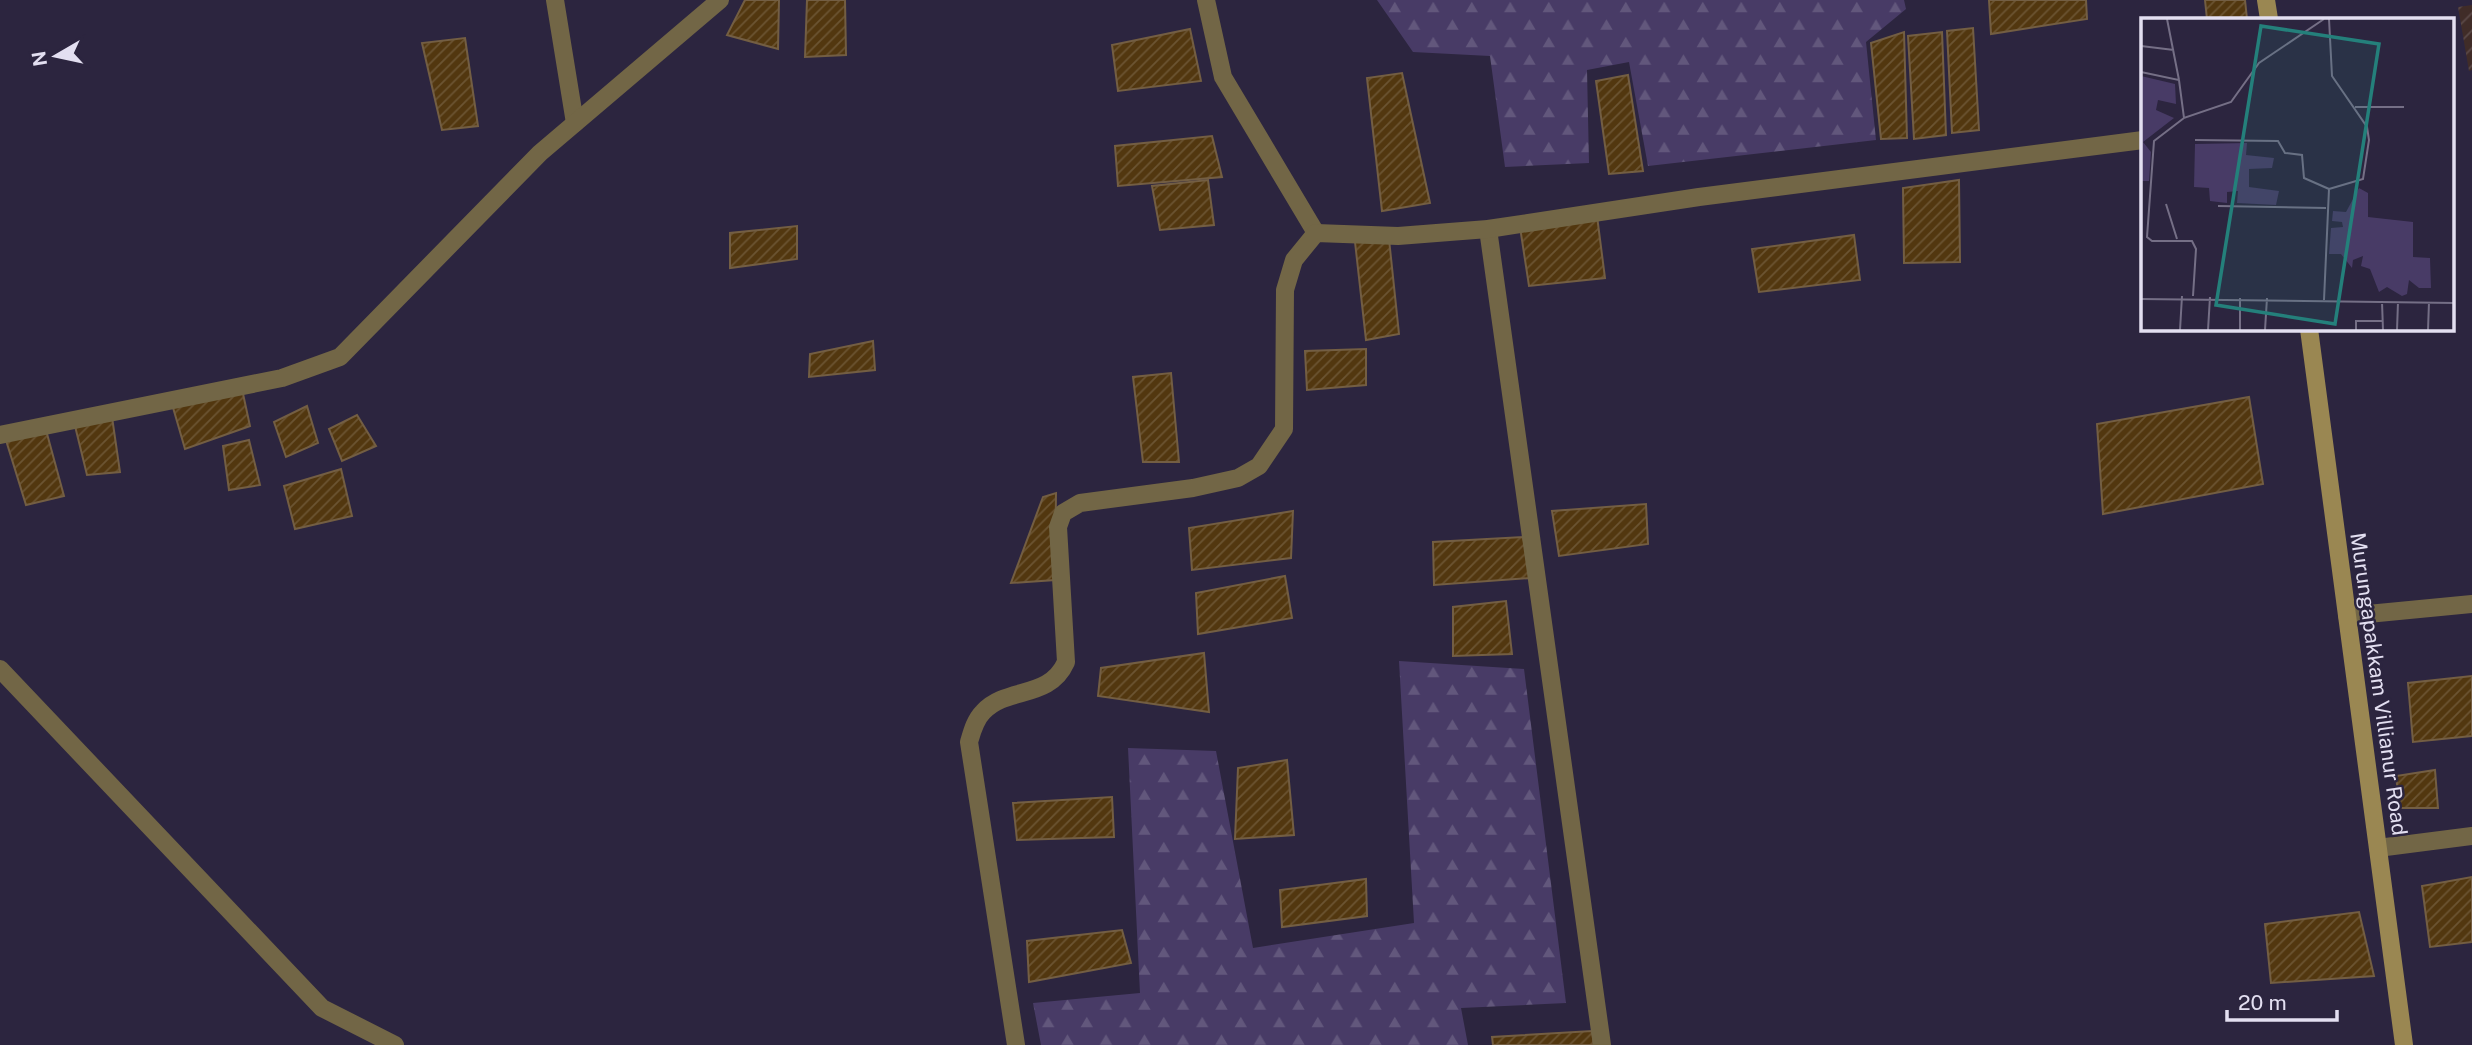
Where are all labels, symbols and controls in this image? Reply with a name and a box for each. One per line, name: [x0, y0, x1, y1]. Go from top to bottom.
inset map: [2141, 18, 2454, 331]
north arrow: [21, 21, 91, 91]
text: N: [27, 50, 51, 68]
street label: Murungapakkam Villianur Road: [2345, 531, 2413, 837]
scale bar: [2227, 978, 2337, 1022]
text: 20 m: [2238, 990, 2287, 1015]

